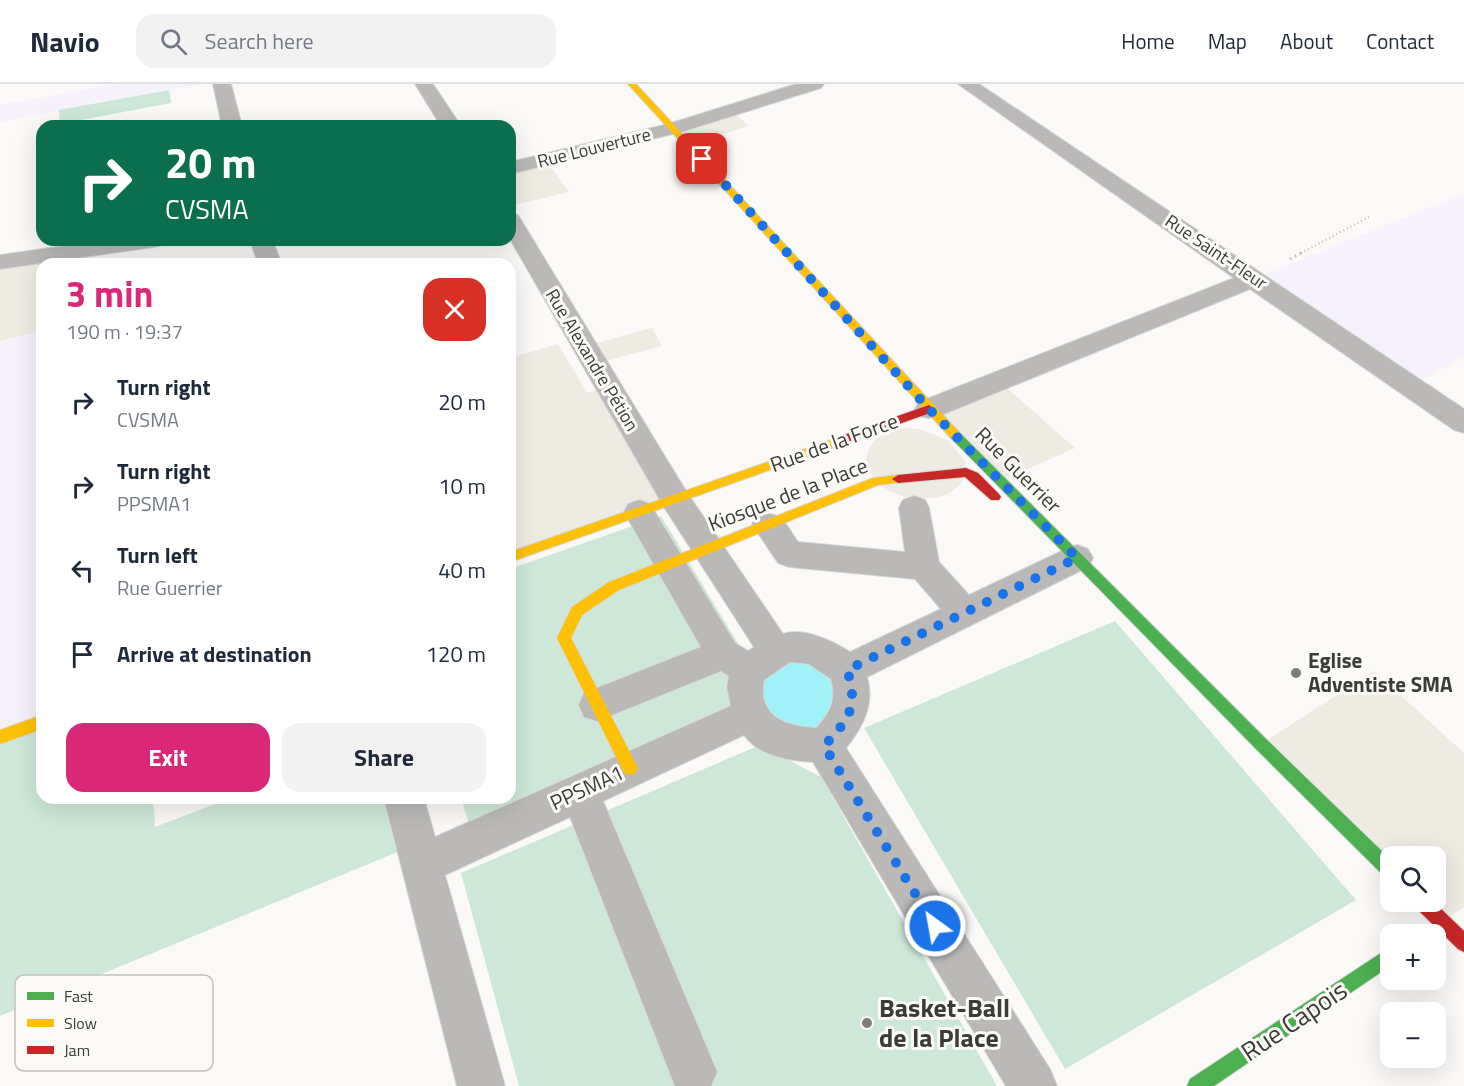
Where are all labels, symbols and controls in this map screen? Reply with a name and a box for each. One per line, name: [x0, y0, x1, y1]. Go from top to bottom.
search box: [136, 14, 556, 68]
text: Navio: [30, 20, 100, 63]
text: Search here: [205, 24, 314, 58]
icon: search: [157, 25, 190, 58]
text: Home: [1121, 25, 1175, 57]
text: Map: [1208, 25, 1247, 57]
text: About: [1280, 25, 1333, 57]
text: Contact: [1366, 25, 1434, 57]
street label: Rue Louverture: [534, 120, 653, 175]
text: 20 m: [165, 130, 257, 194]
pin: [676, 133, 727, 184]
icon: arrive: [685, 142, 718, 175]
icon: right: [66, 144, 144, 222]
text: CVSMA: [165, 188, 249, 229]
street label: Rue Saint-Fleur: [1160, 207, 1273, 296]
text: 3 min: [66, 266, 153, 321]
button: close: [423, 278, 486, 341]
street label: Rue Alexandre Pétion: [539, 283, 646, 436]
text: 190 m · 19:37: [66, 316, 183, 347]
text: Turn right: [117, 370, 211, 404]
text: 20 m: [438, 385, 486, 419]
icon: right: [66, 386, 99, 419]
text: CVSMA: [117, 404, 179, 435]
street label: Rue de la Force: [765, 404, 902, 480]
street label: Rue Guerrier: [968, 419, 1069, 520]
street label: Kiosque de la Place: [703, 449, 872, 539]
text: Turn right: [117, 454, 211, 488]
text: 10 m: [438, 469, 486, 503]
icon: right: [66, 470, 99, 503]
text: PPSMA1: [117, 488, 191, 519]
text: Turn left: [117, 538, 198, 572]
text: 40 m: [438, 553, 486, 587]
icon: left: [66, 554, 99, 587]
text: Rue Guerrier: [117, 572, 223, 603]
text: Arrive at destination: [117, 637, 312, 671]
text: 120 m: [426, 637, 486, 671]
icon: arrive: [66, 638, 99, 671]
place label: Eglise Adventiste SMA: [1308, 644, 1453, 700]
marker: Eglise Adventiste SMA: [1289, 666, 1303, 680]
button: Exit: [66, 723, 270, 792]
button: Share: [282, 723, 486, 792]
street label: PPSMA1: [544, 756, 629, 818]
map controls: [1380, 846, 1446, 1068]
button: search: [1380, 846, 1446, 912]
position arrow: [903, 894, 967, 958]
button: +: [1380, 924, 1446, 990]
street label: Rue Capois: [1233, 971, 1355, 1071]
legend: [15, 975, 213, 1071]
text: Fast: [64, 984, 93, 1008]
place label: Basket-Ball de la Place: [879, 988, 1010, 1057]
button: −: [1380, 1002, 1446, 1068]
text: Slow: [64, 1011, 97, 1035]
marker: Basket-Ball de la Place: [860, 1016, 874, 1030]
text: Jam: [64, 1038, 90, 1062]

